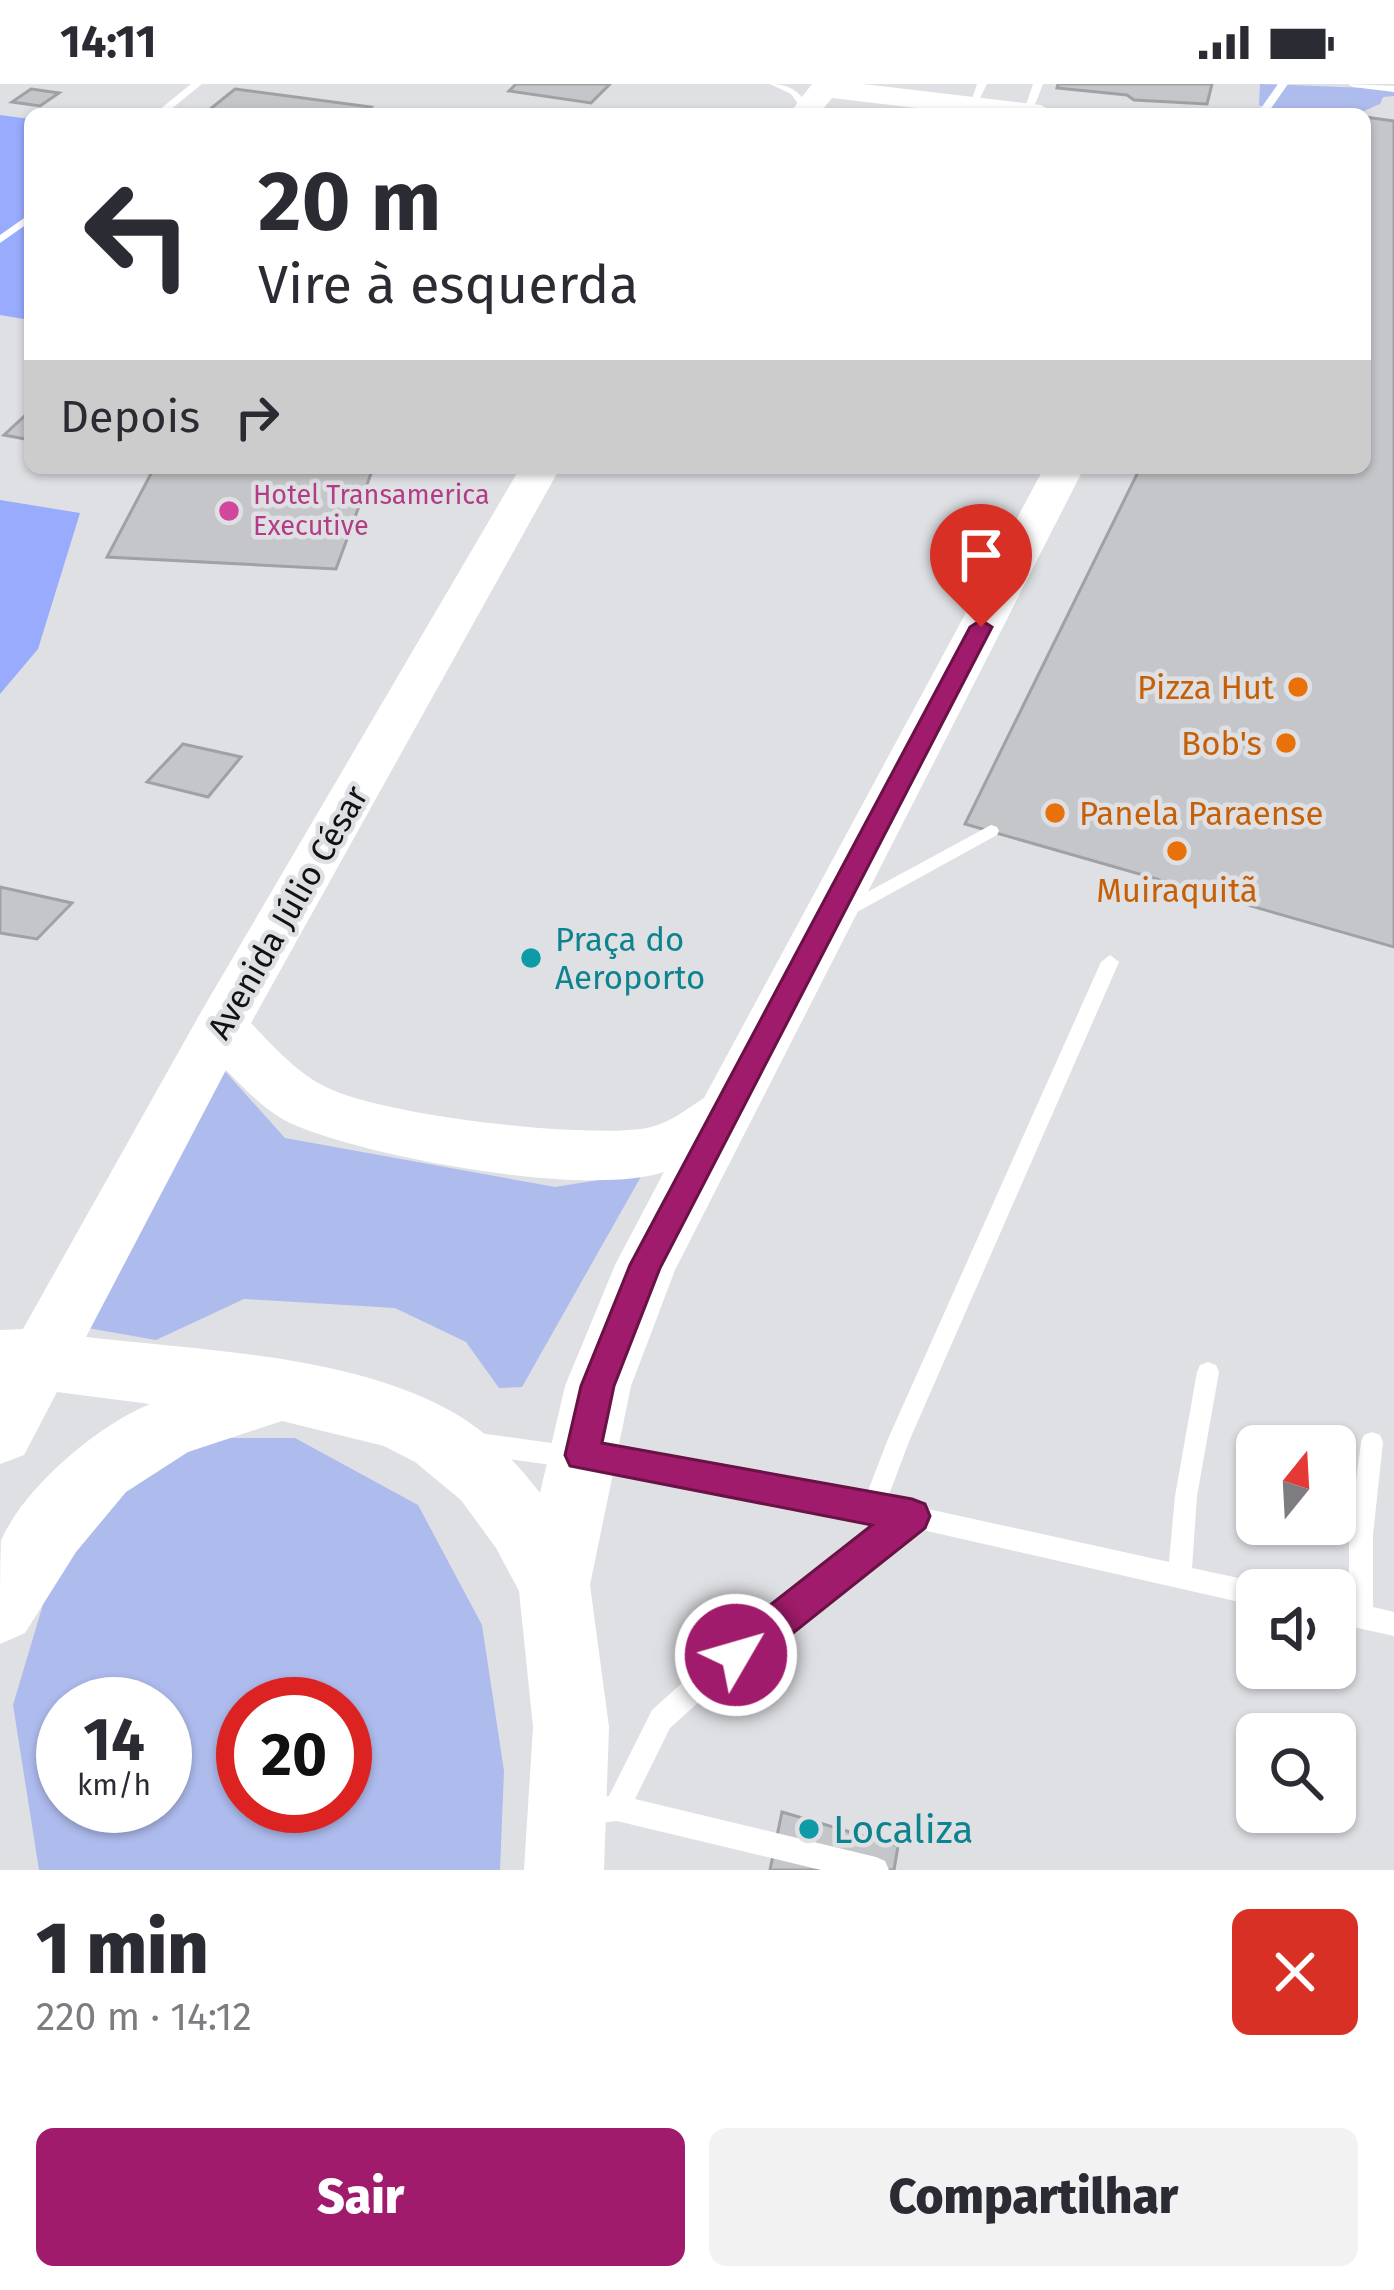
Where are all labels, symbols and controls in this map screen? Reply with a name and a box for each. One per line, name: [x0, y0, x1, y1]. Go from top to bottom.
text: 14:11: [60, 15, 157, 69]
text: 20 m: [258, 151, 441, 252]
icon: left: [60, 156, 216, 312]
text: Vire à esquerda: [258, 253, 639, 317]
icon: right: [224, 384, 290, 450]
text: Depois: [60, 390, 200, 444]
place label: Hotel Transamerica Executive: [253, 479, 490, 542]
marker: Hotel Transamerica Executive: [216, 498, 242, 524]
pin: [930, 504, 1032, 627]
icon: arrive: [948, 522, 1014, 588]
place label: Pizza Hut: [1137, 668, 1274, 708]
marker: Pizza Hut: [1285, 674, 1311, 700]
place label: Bob's: [1181, 724, 1262, 764]
marker: Bob's: [1273, 730, 1299, 756]
street label: Avenida Júlio César: [199, 778, 377, 1046]
place label: Panela Paraense: [1079, 794, 1323, 834]
marker: Panela Paraense: [1042, 800, 1068, 826]
marker: Muiraquitã: [1164, 838, 1190, 864]
place label: Muiraquitã: [1096, 871, 1258, 911]
place label: Praça do Aeroporto: [555, 920, 705, 998]
marker: Praça do Aeroporto: [518, 945, 544, 971]
north arrow: [1236, 1425, 1356, 1545]
map controls: [1236, 1425, 1356, 1833]
button: sound: [1236, 1569, 1356, 1689]
position arrow: [673, 1592, 799, 1718]
speed limit sign: 20: [216, 1677, 372, 1833]
text: 14: [83, 1704, 145, 1776]
button: search: [1236, 1713, 1356, 1833]
text: km/h: [77, 1767, 151, 1803]
place label: Localiza: [833, 1807, 973, 1853]
marker: Localiza: [796, 1816, 822, 1842]
text: 1 min: [36, 1906, 209, 1992]
button: close: [1232, 1909, 1358, 2035]
text: 220 m · 14:12: [36, 1994, 252, 2040]
button: Sair: [36, 2128, 685, 2266]
button: Compartilhar: [709, 2128, 1358, 2266]

